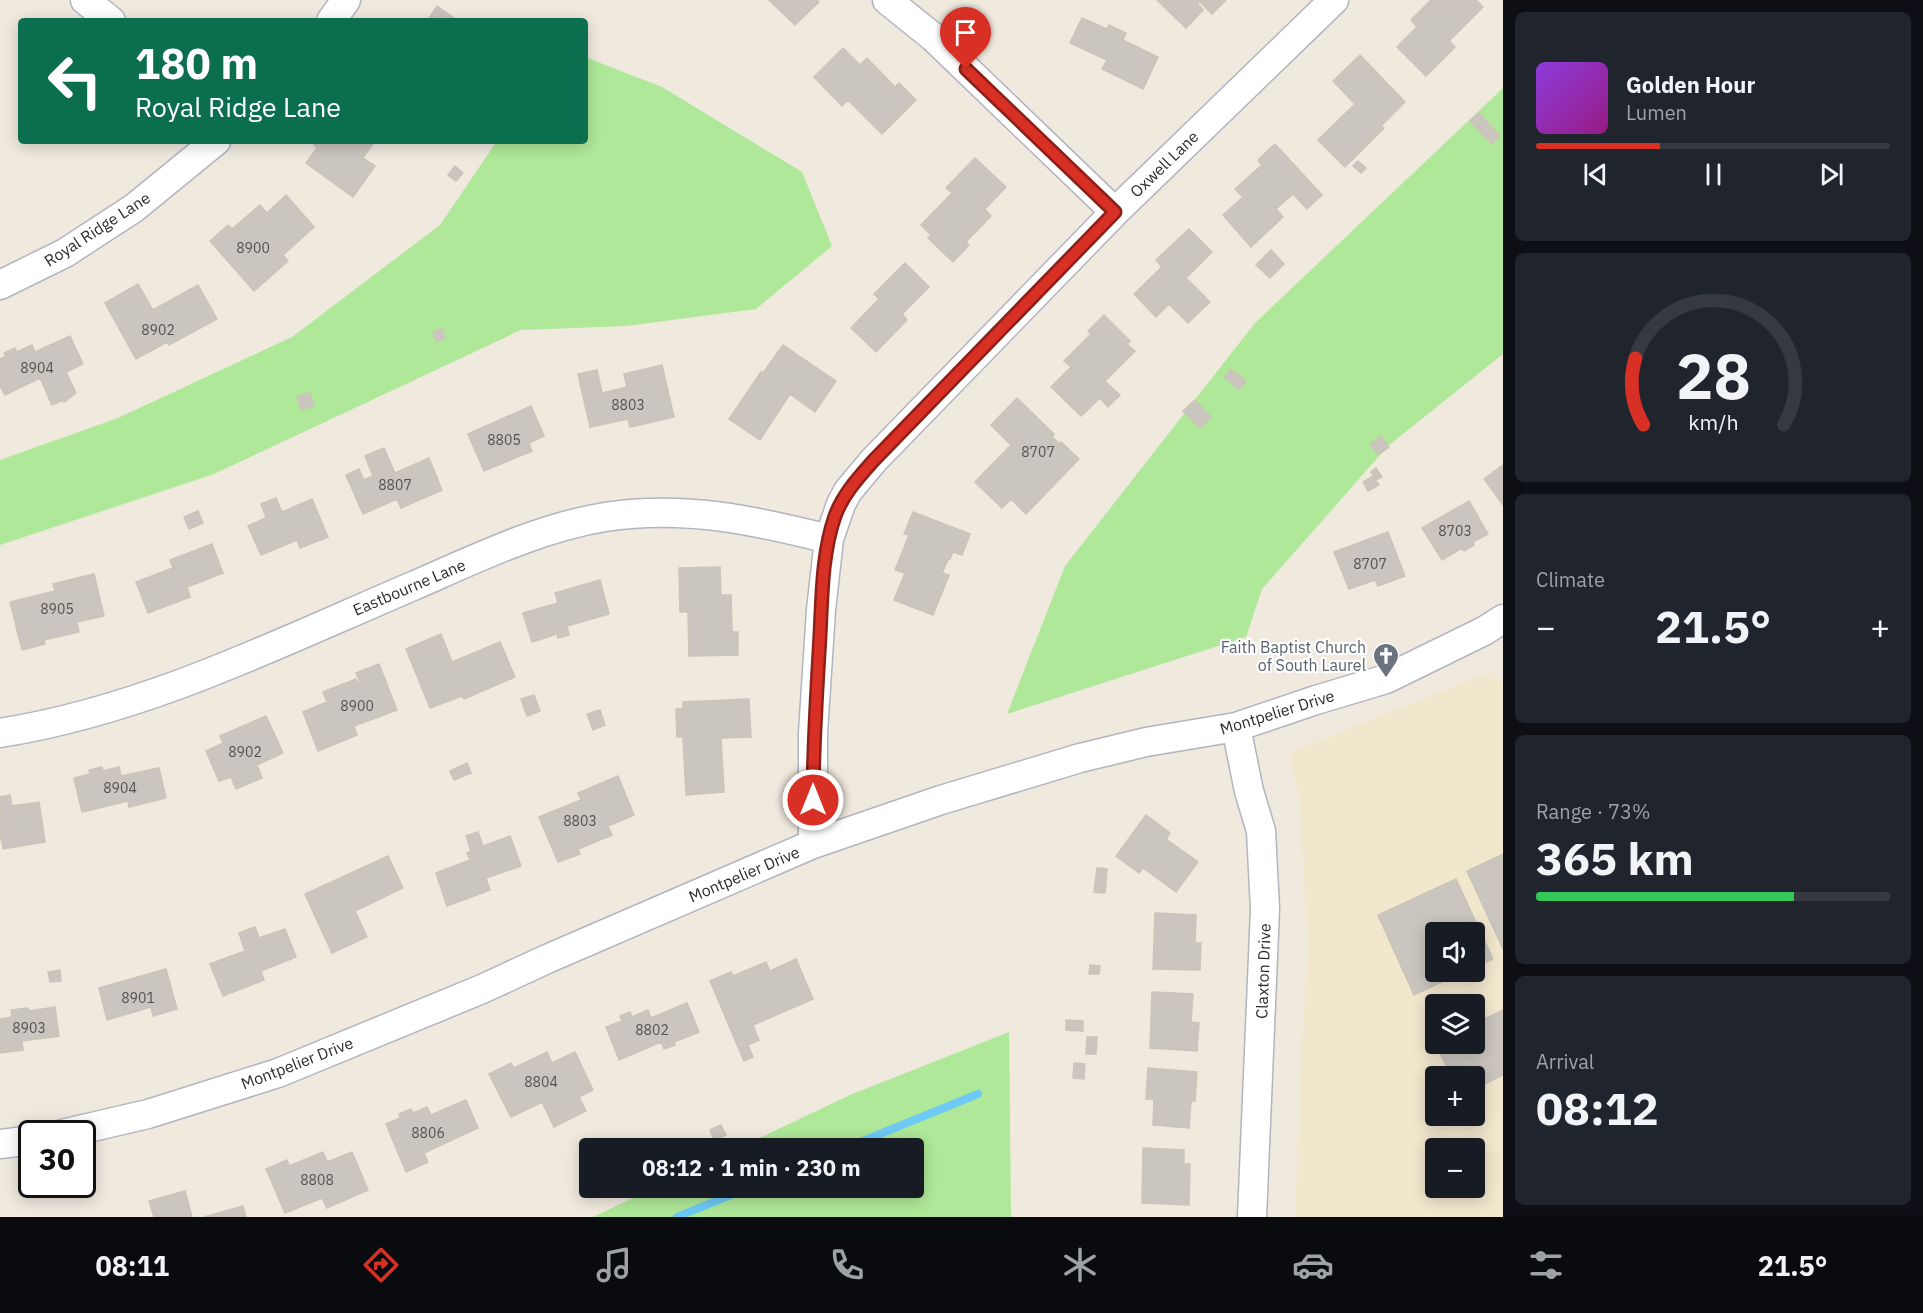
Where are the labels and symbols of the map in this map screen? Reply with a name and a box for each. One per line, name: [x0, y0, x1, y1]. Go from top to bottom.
pin: [940, 7, 991, 69]
street label: Oxwell Lane: [1126, 126, 1202, 201]
street label: Royal Ridge Lane: [40, 187, 154, 271]
house number: 8900: [236, 239, 270, 257]
house number: 8902: [141, 321, 175, 339]
house number: 8904: [20, 359, 54, 377]
house number: 8803: [611, 396, 645, 414]
house number: 8805: [487, 431, 521, 449]
house number: 8707: [1021, 443, 1055, 461]
house number: 8807: [378, 476, 412, 494]
house number: 8703: [1438, 522, 1472, 540]
street label: Eastbourne Lane: [350, 554, 469, 620]
house number: 8707: [1353, 555, 1387, 573]
house number: 8905: [40, 600, 74, 618]
place label: Faith Baptist Church of South Laurel: [1221, 637, 1366, 675]
church icon: Faith Baptist Church of South Laurel: [1371, 641, 1401, 679]
street label: Montpelier Drive: [1217, 685, 1337, 739]
house number: 8900: [340, 697, 374, 715]
house number: 8902: [228, 743, 262, 761]
position arrow: [781, 768, 845, 832]
house number: 8904: [103, 779, 137, 797]
house number: 8803: [563, 812, 597, 830]
street label: Montpelier Drive: [685, 842, 803, 906]
street label: Claxton Drive: [1251, 923, 1275, 1019]
house number: 8901: [121, 989, 155, 1007]
house number: 8903: [12, 1019, 46, 1037]
house number: 8802: [635, 1021, 669, 1039]
street label: Montpelier Drive: [238, 1032, 356, 1094]
house number: 8804: [524, 1073, 558, 1091]
speed limit sign: 30: [18, 1120, 96, 1198]
house number: 8806: [411, 1124, 445, 1142]
house number: 8808: [300, 1171, 334, 1189]

